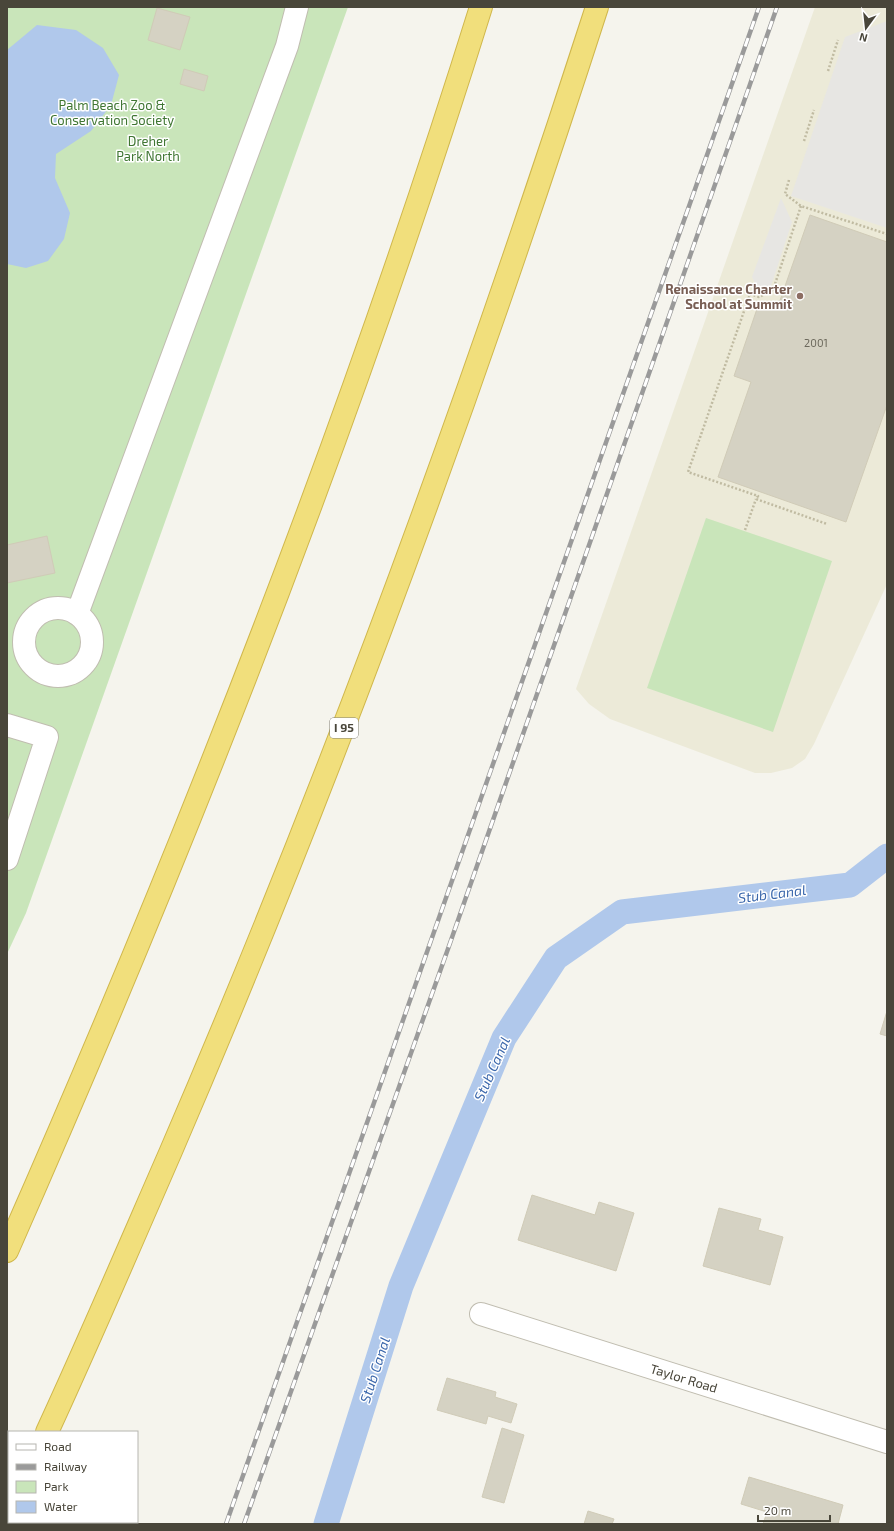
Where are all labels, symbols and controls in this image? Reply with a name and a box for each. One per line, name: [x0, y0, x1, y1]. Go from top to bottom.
north arrow: [846, 8, 886, 48]
text: N: [858, 31, 869, 45]
park label: Palm Beach Zoo & Conservation Society: [50, 97, 174, 128]
park label: Dreher Park North: [116, 133, 180, 164]
place label: Renaissance Charter School at Summit: [665, 281, 793, 312]
marker: Renaissance Charter School at Summit: [795, 291, 805, 301]
house number: 2001: [804, 336, 828, 349]
road number: I 95: [330, 718, 358, 738]
water label: Stub Canal: [737, 881, 807, 906]
water label: Stub Canal: [470, 1034, 513, 1103]
water label: Stub Canal: [356, 1335, 393, 1405]
street label: Taylor Road: [648, 1360, 720, 1396]
legend: [8, 1431, 138, 1523]
text: Road: [44, 1439, 72, 1453]
text: Railway: [44, 1459, 88, 1473]
text: Park: [44, 1479, 69, 1493]
scale bar: [758, 1497, 830, 1523]
text: Water: [44, 1499, 78, 1513]
text: 20 m: [764, 1503, 791, 1517]

